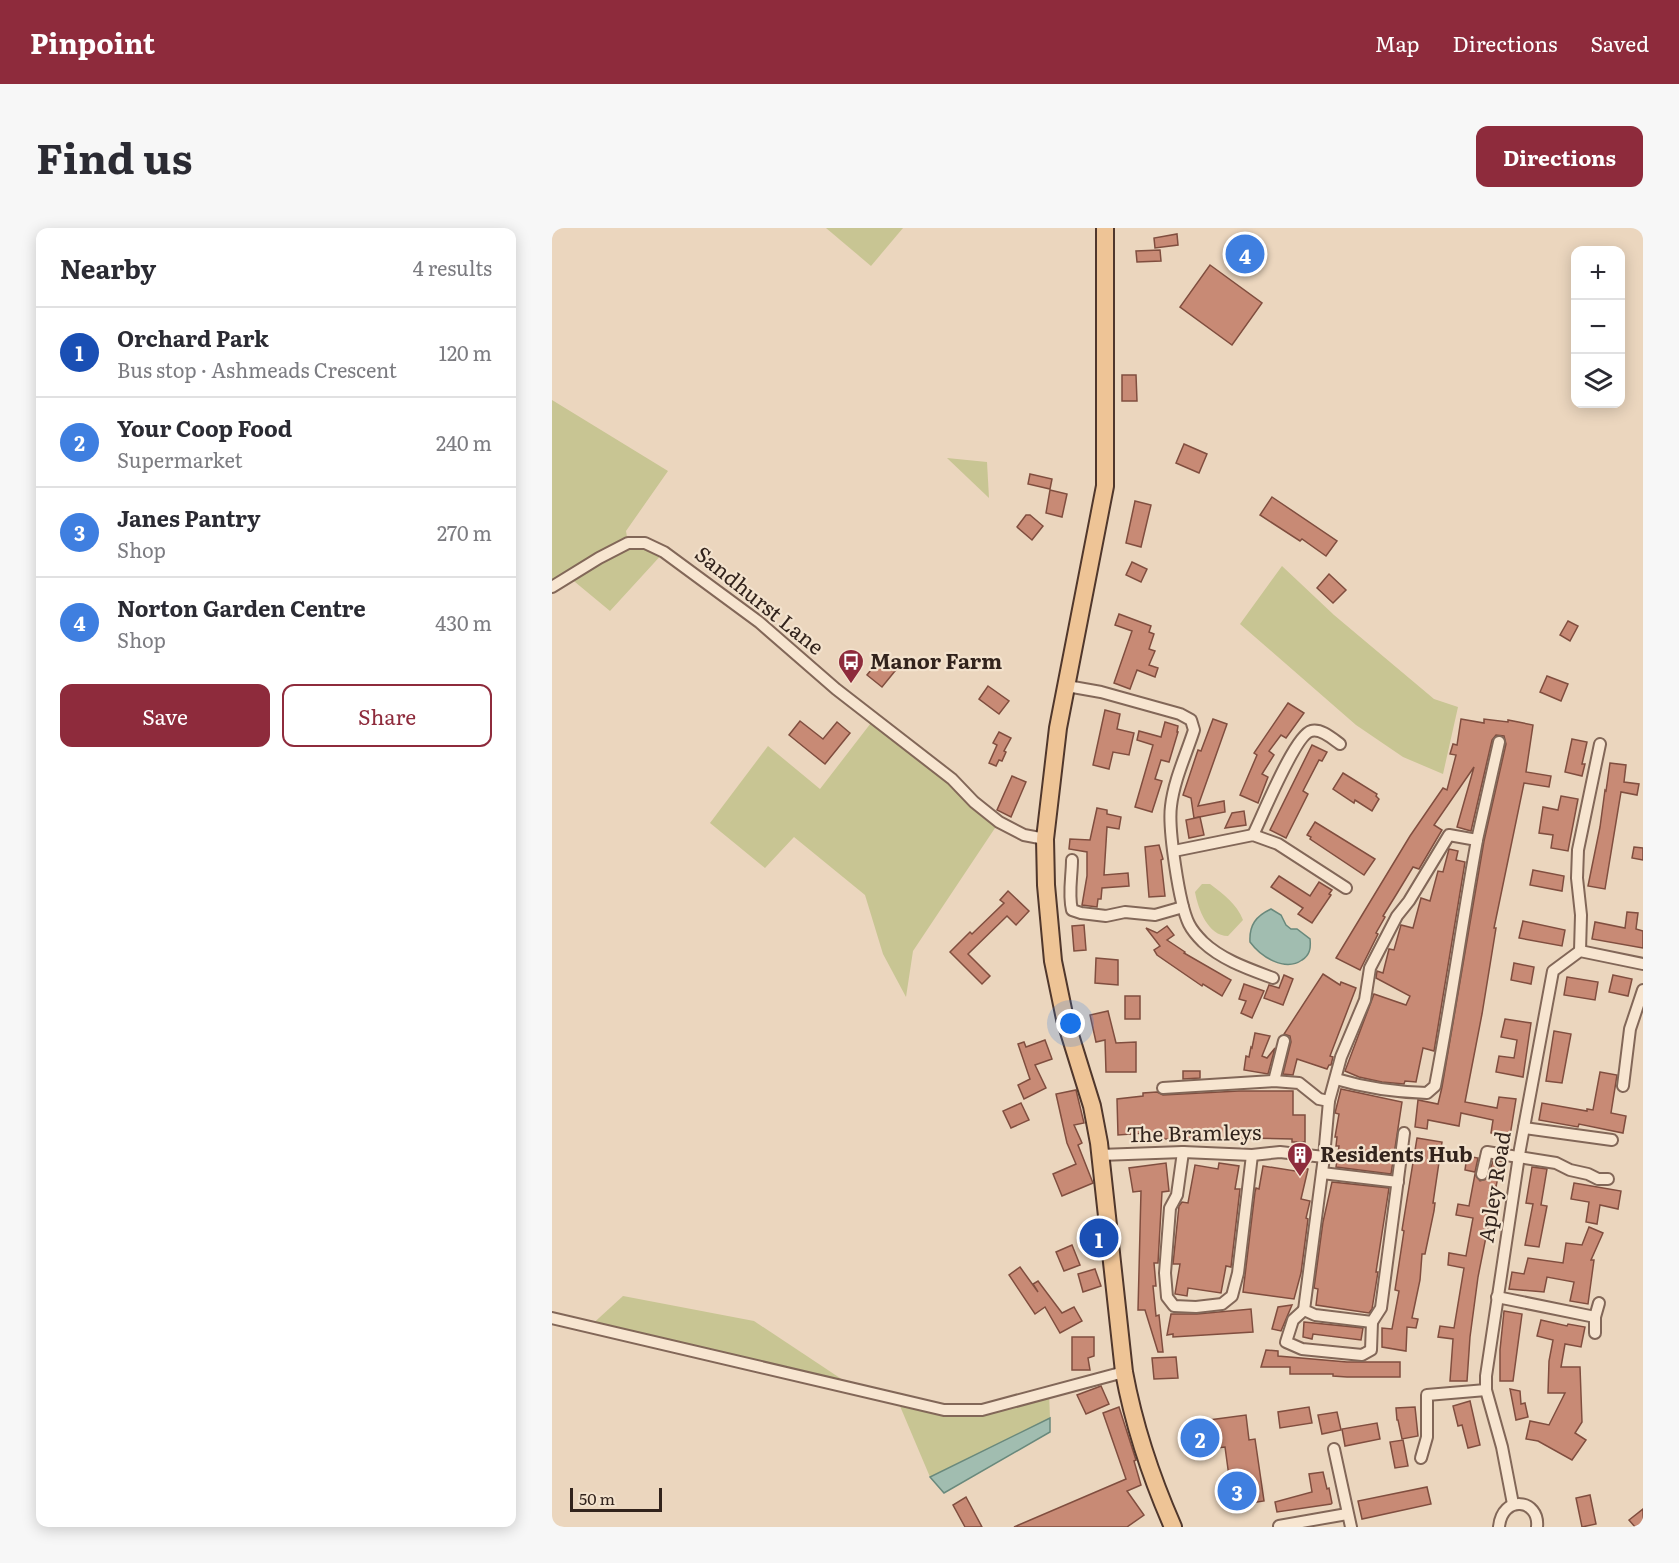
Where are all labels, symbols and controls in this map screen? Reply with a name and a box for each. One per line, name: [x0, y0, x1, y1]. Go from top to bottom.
text: Pinpoint: [30, 21, 155, 63]
text: Map: [1375, 27, 1420, 58]
text: Directions: [1453, 27, 1558, 58]
text: Saved: [1591, 27, 1649, 58]
text: Find us: [36, 125, 193, 187]
button: Directions: [1476, 126, 1643, 187]
pin: 4: [1226, 231, 1264, 276]
map controls: [1571, 246, 1625, 408]
button: +: [1571, 246, 1625, 300]
text: Nearby: [60, 248, 156, 287]
text: 4 results: [413, 252, 492, 282]
button: −: [1571, 300, 1625, 354]
text: Orchard Park: [117, 321, 269, 354]
text: 1: [75, 337, 84, 367]
text: 120 m: [439, 337, 492, 367]
text: Bus stop · Ashmeads Crescent: [117, 354, 397, 384]
button: layers: [1571, 354, 1625, 408]
text: Your Coop Food: [117, 411, 292, 444]
text: 2: [74, 427, 85, 457]
text: 240 m: [436, 427, 492, 457]
text: Supermarket: [117, 444, 243, 474]
text: Janes Pantry: [117, 501, 260, 534]
text: 3: [74, 517, 85, 547]
text: 270 m: [437, 517, 492, 547]
text: Shop: [117, 534, 166, 564]
street label: Sandhurst Lane: [689, 537, 832, 661]
text: Norton Garden Centre: [117, 591, 366, 624]
text: 4: [73, 607, 86, 637]
text: 430 m: [435, 607, 492, 637]
text: Shop: [117, 624, 166, 654]
place label: Manor Farm: [870, 644, 1002, 675]
bus stop icon: Manor Farm: [836, 647, 866, 685]
button: Save: [60, 684, 270, 747]
button: Share: [282, 684, 492, 747]
your location: [1056, 1009, 1085, 1038]
street label: The Bramleys: [1126, 1115, 1262, 1148]
street label: Apley Road: [1468, 1129, 1517, 1244]
place label: Residents Hub: [1320, 1137, 1473, 1168]
building icon: Residents Hub: [1285, 1140, 1315, 1178]
pin: 1: [1080, 1216, 1118, 1260]
pin: 2: [1180, 1416, 1220, 1460]
pin: 3: [1218, 1468, 1256, 1514]
scale bar: [570, 1485, 662, 1512]
text: 50 m: [579, 1486, 615, 1510]

